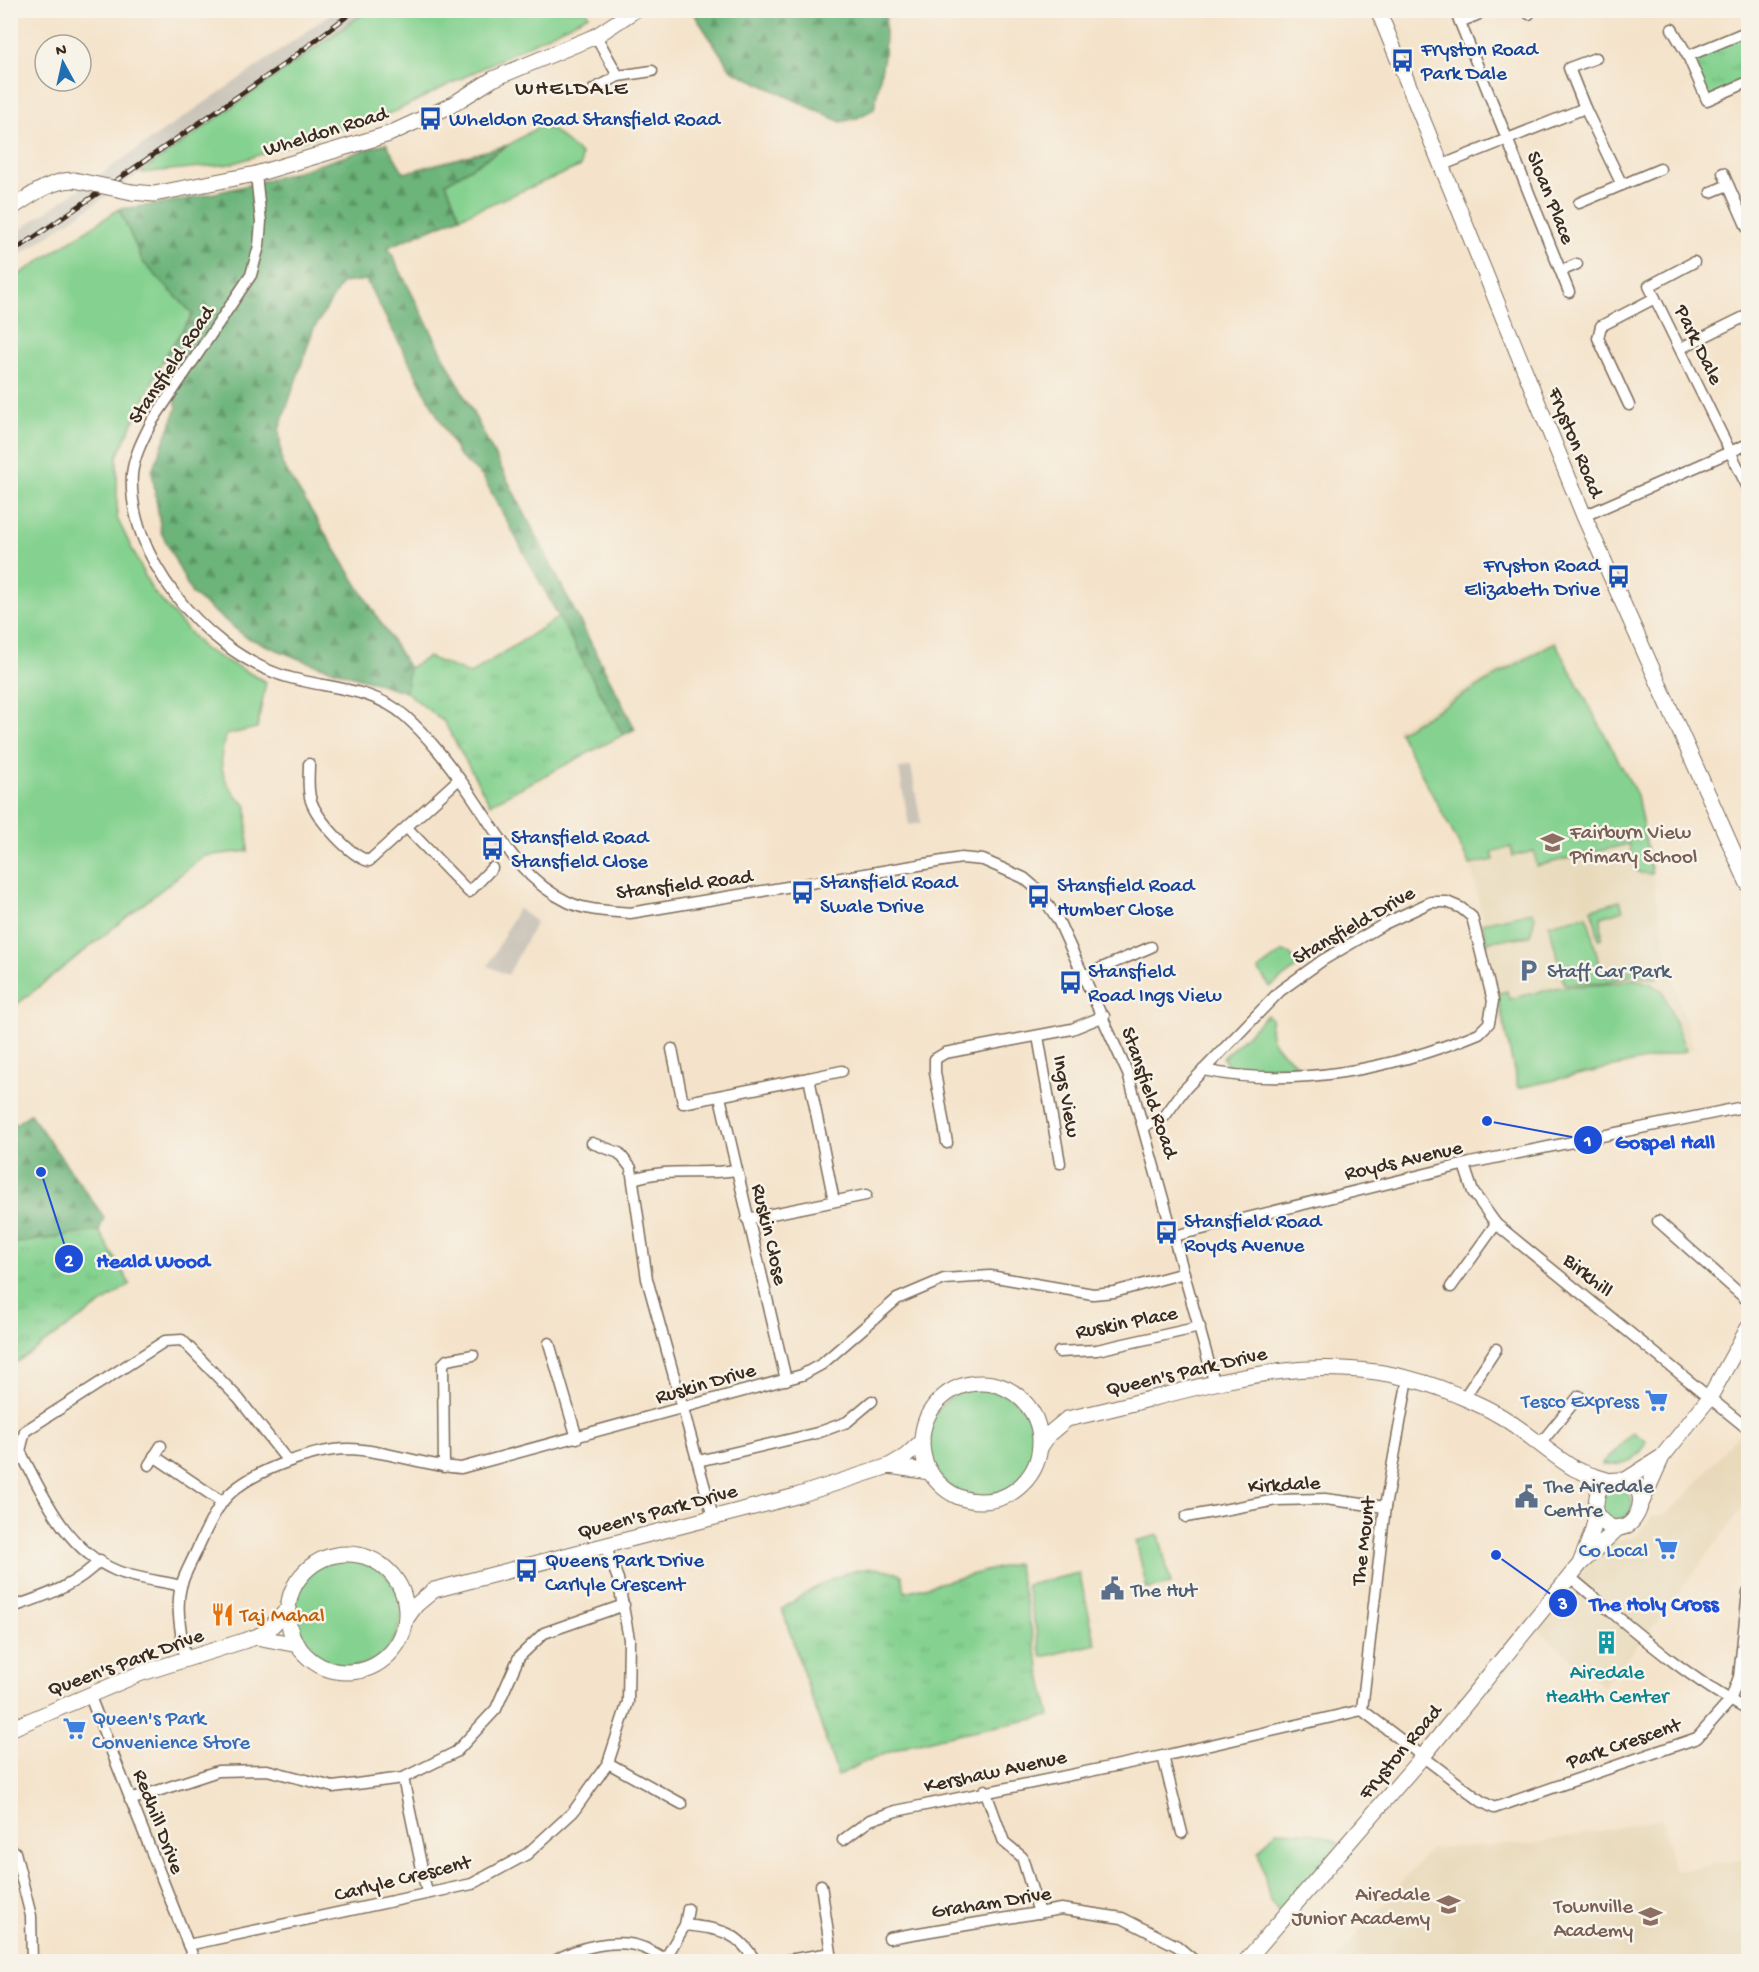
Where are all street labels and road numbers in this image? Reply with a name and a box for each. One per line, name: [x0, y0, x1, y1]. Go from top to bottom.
street label: Wheldon Road: [261, 102, 393, 164]
street label: Sloan Place: [1519, 148, 1579, 249]
street label: Stansfield Road: [124, 301, 223, 430]
street label: Park Dale: [1666, 301, 1727, 391]
street label: Fryston Road: [1540, 384, 1608, 504]
street label: Stansfield Road: [615, 865, 756, 907]
street label: Stansfield Drive: [1289, 881, 1421, 972]
street label: Stansfield Road: [1114, 1024, 1182, 1164]
street label: Ings View: [1045, 1054, 1084, 1140]
street label: Royds Avenue: [1342, 1136, 1466, 1188]
street label: Ruskin Close: [744, 1182, 792, 1289]
street label: Birkhill: [1556, 1248, 1617, 1304]
street label: Ruskin Place: [1074, 1302, 1181, 1347]
street label: Queen's Park Drive: [1104, 1342, 1271, 1404]
street label: Ruskin Drive: [653, 1359, 760, 1412]
street label: Kirkdale: [1247, 1472, 1322, 1501]
street label: Queen's Park Drive: [575, 1480, 742, 1547]
street label: The Mount: [1348, 1493, 1384, 1588]
street label: Queen's Park Drive: [45, 1624, 209, 1704]
street label: Fryston Road: [1354, 1699, 1450, 1807]
street label: Park Crescent: [1563, 1713, 1687, 1777]
street label: Kershaw Avenue: [922, 1746, 1070, 1801]
street label: Redhill Drive: [125, 1766, 189, 1879]
street label: Carlyle Crescent: [332, 1851, 476, 1909]
street label: Graham Drive: [930, 1882, 1054, 1926]

